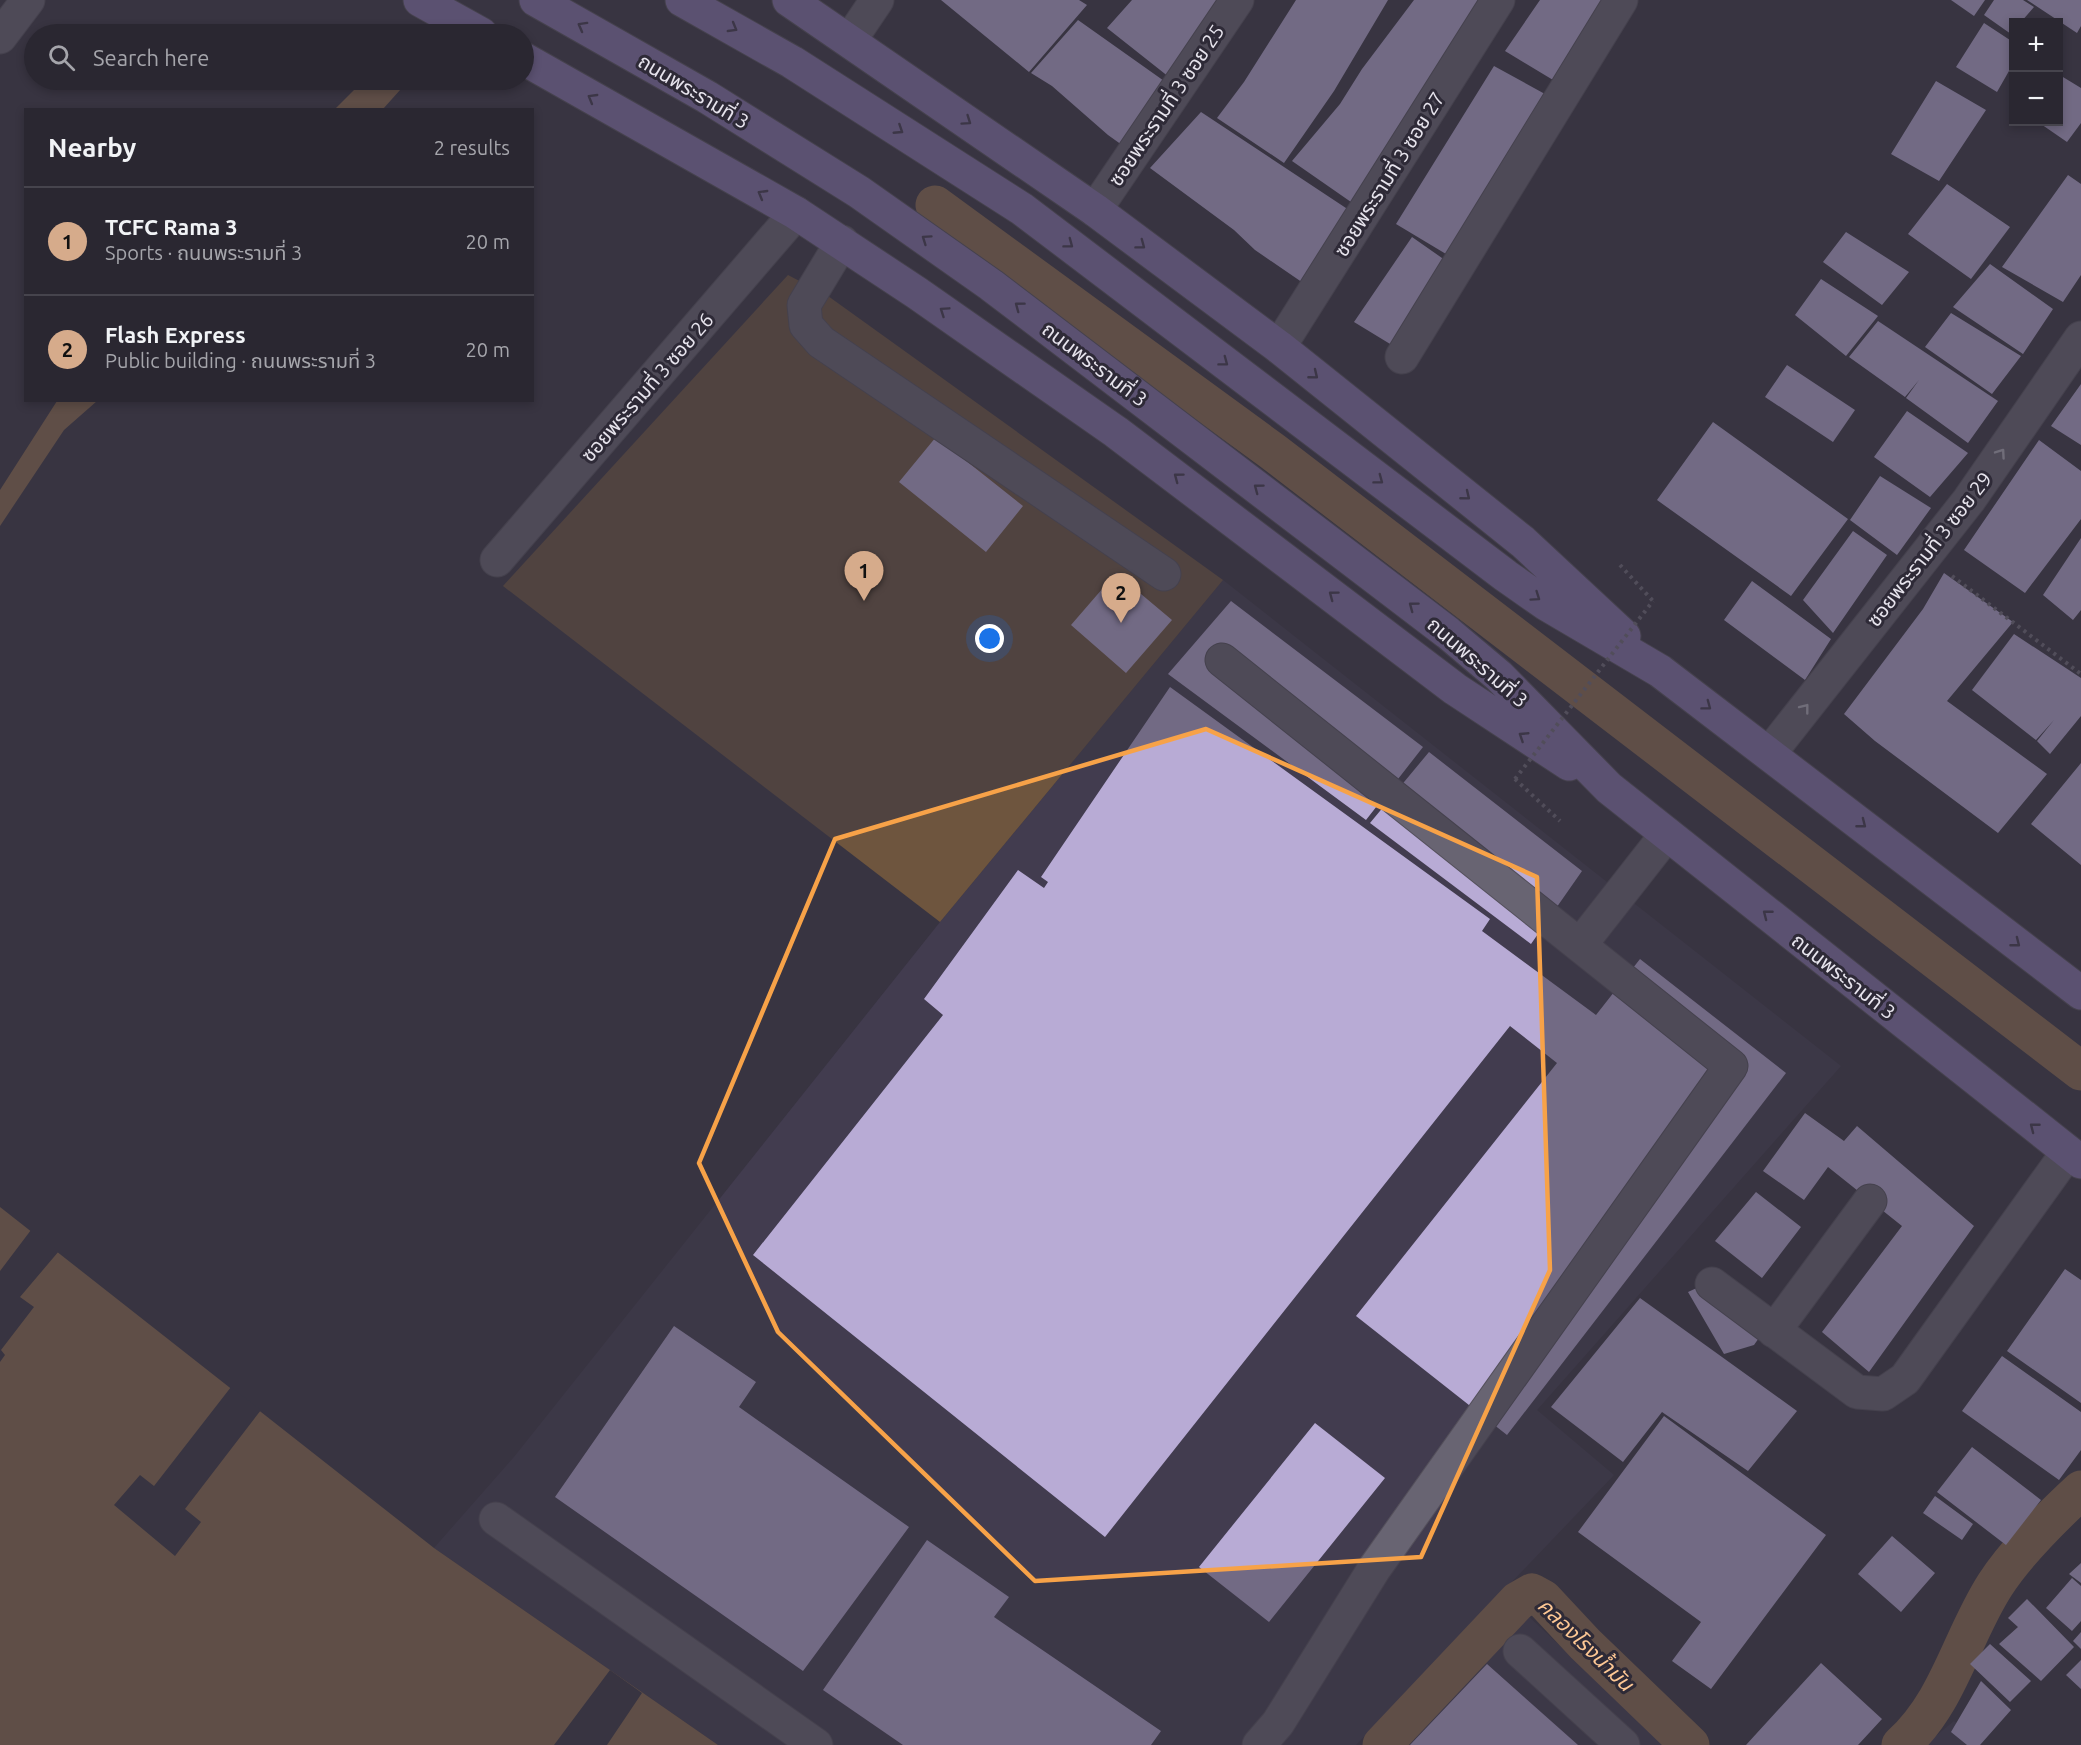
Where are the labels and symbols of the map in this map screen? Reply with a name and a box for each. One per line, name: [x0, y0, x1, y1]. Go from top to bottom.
street label: ซอยพระรามที่ 3 ซอย 25: [1102, 19, 1228, 190]
one-way arrow: [727, 21, 737, 32]
one-way arrow: [578, 22, 588, 33]
street label: ถนนพระรามที่ 3: [634, 47, 755, 133]
street label: ซอยพระรามที่ 3 ซอย 27: [1327, 87, 1449, 260]
one-way arrow: [588, 94, 599, 105]
one-way arrow: [960, 114, 971, 125]
one-way arrow: [892, 123, 903, 134]
one-way arrow: [758, 190, 768, 201]
one-way arrow: [921, 235, 932, 246]
one-way arrow: [1062, 237, 1073, 248]
one-way arrow: [1135, 237, 1146, 248]
one-way arrow: [1014, 303, 1025, 314]
street label: ซอยพระรามที่ 3 ซอย 26: [575, 307, 718, 466]
one-way arrow: [939, 307, 950, 318]
street label: ถนนพระรามที่ 3: [1038, 316, 1153, 411]
one-way arrow: [1217, 355, 1228, 366]
one-way arrow: [1307, 367, 1318, 378]
one-way arrow: [1994, 449, 2005, 460]
street label: ซอยพระรามที่ 3 ซอย 29: [1860, 466, 1996, 631]
one-way arrow: [1173, 473, 1184, 484]
one-way arrow: [1373, 473, 1384, 484]
one-way arrow: [1253, 484, 1264, 495]
one-way arrow: [1459, 489, 1470, 500]
pin: 1: [844, 552, 884, 601]
pin: 2: [1102, 574, 1140, 623]
one-way arrow: [1529, 590, 1540, 601]
one-way arrow: [1328, 591, 1339, 602]
one-way arrow: [1408, 602, 1419, 613]
street label: ถนนพระรามที่ 3: [1423, 611, 1534, 712]
your location: [975, 624, 1004, 653]
one-way arrow: [1700, 699, 1711, 710]
one-way arrow: [1798, 703, 1809, 714]
one-way arrow: [1519, 732, 1530, 743]
one-way arrow: [1855, 817, 1866, 828]
one-way arrow: [1762, 910, 1773, 921]
street label: ถนนพระรามที่ 3: [1788, 927, 1902, 1024]
one-way arrow: [2010, 936, 2021, 947]
one-way arrow: [2030, 1123, 2041, 1134]
water label: คลองโรงน้ำมัน: [1533, 1591, 1641, 1696]

